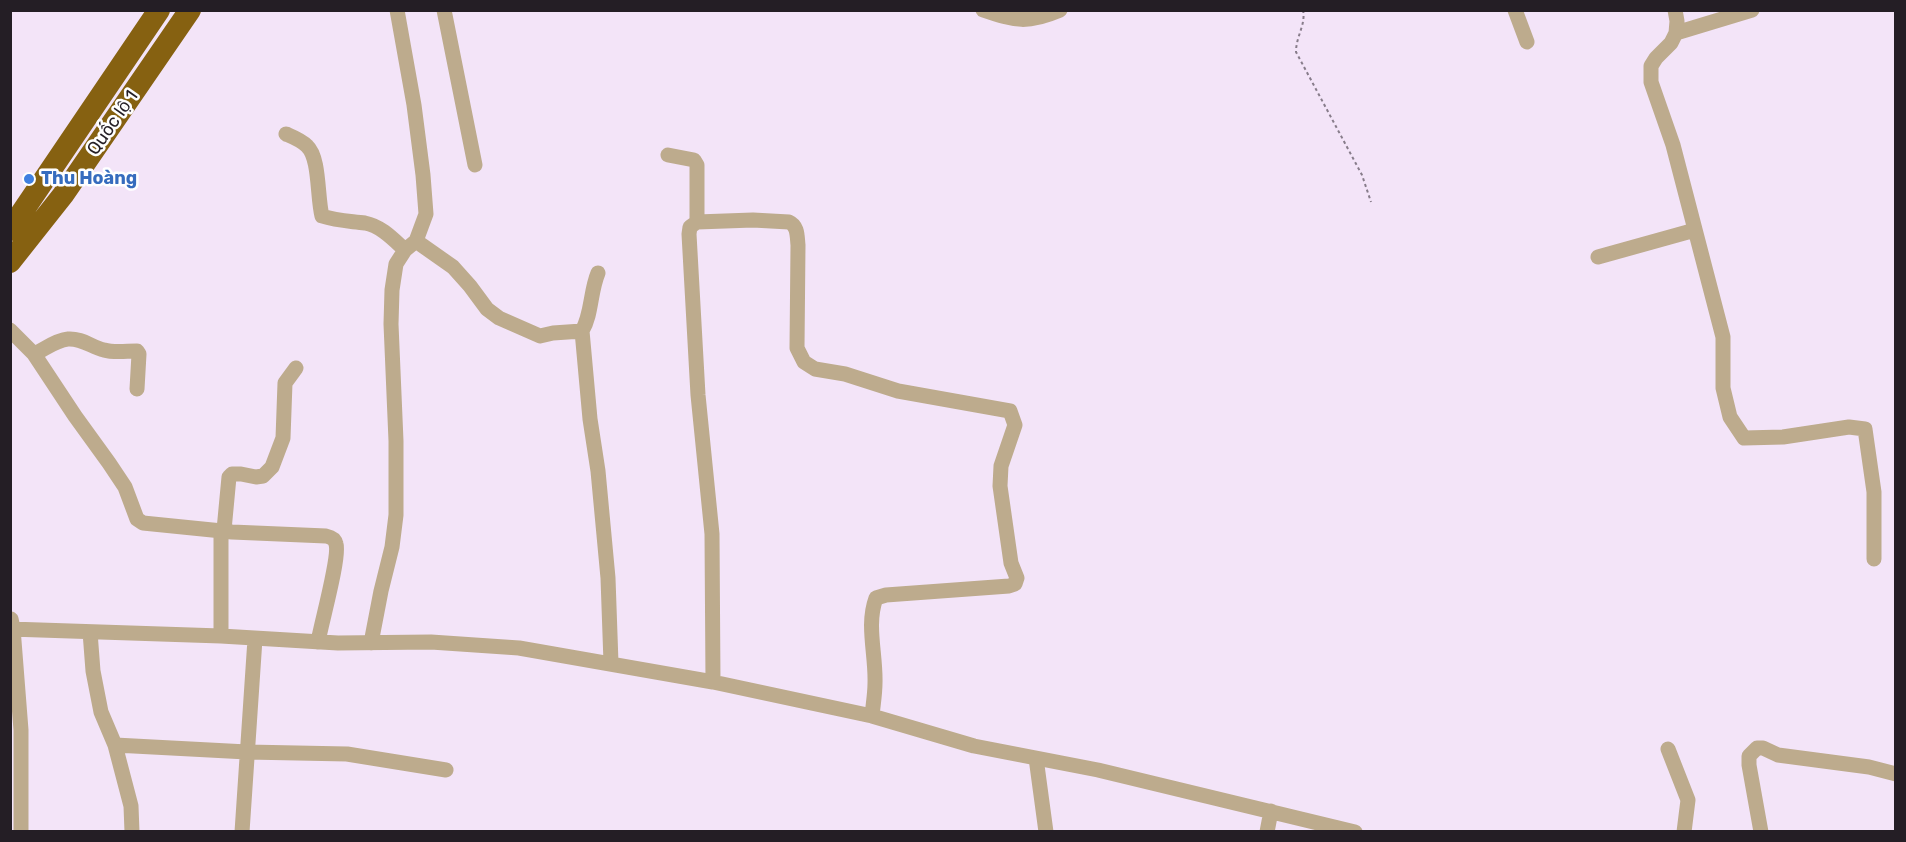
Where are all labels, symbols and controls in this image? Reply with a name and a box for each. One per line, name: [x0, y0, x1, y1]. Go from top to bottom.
street label: Quốc lộ 1: [83, 86, 143, 160]
place label: Thu Hoàng: [41, 168, 137, 190]
marker: Thu Hoàng: [22, 172, 36, 186]

